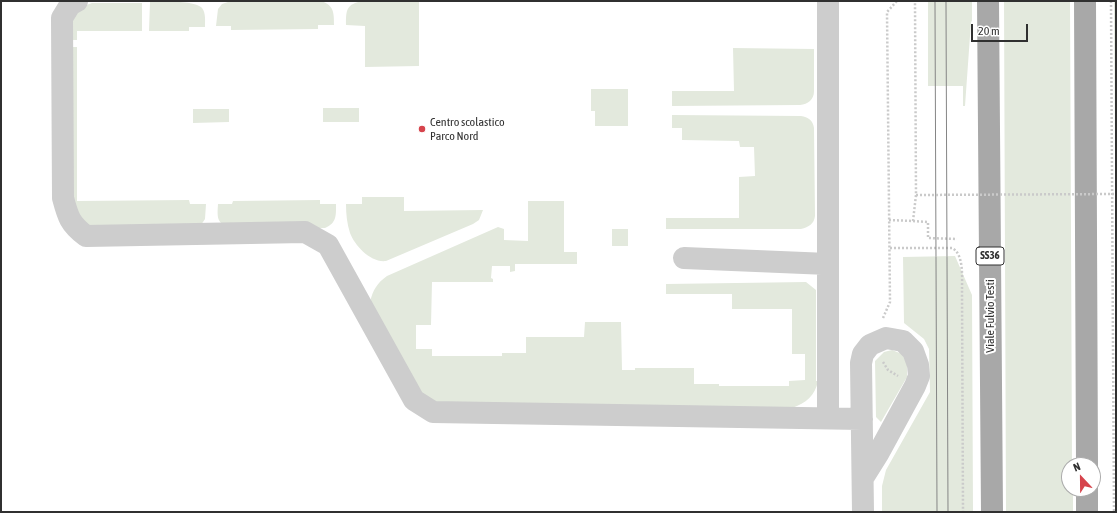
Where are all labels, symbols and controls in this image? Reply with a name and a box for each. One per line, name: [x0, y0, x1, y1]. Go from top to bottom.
scale bar: [973, 16, 1030, 42]
text: 20 m: [978, 24, 1000, 38]
place label: Centro scolastico Parco Nord: [430, 115, 505, 143]
marker: Centro scolastico Parco Nord: [417, 124, 427, 134]
road number: SS36: [976, 247, 1004, 265]
street label: Viale Fulvio Testi: [983, 279, 997, 353]
north arrow: [1061, 457, 1101, 497]
text: N: [1072, 460, 1082, 474]

